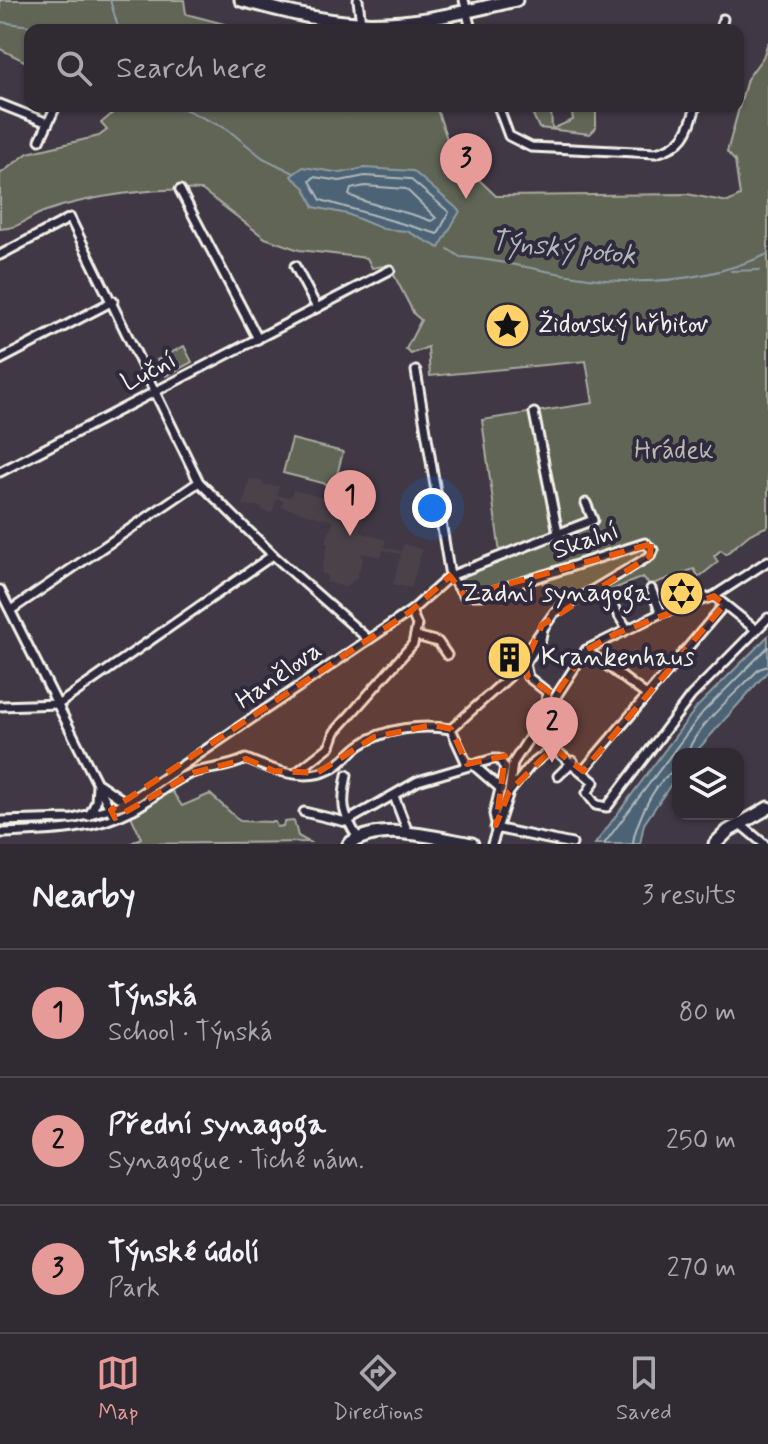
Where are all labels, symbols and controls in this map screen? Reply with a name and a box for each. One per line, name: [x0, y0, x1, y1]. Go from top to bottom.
search box: [24, 24, 744, 112]
icon: search: [52, 46, 96, 90]
text: Search here: [116, 49, 267, 88]
pin: 3: [440, 133, 492, 199]
water label: Týnský potok: [488, 223, 638, 275]
place icon: Židovský hřbitov: [483, 301, 531, 349]
place label: Židovský hřbitov: [538, 308, 708, 342]
street label: Luční: [116, 344, 182, 400]
park label: Hrádek: [634, 434, 714, 468]
pin: 1: [324, 470, 376, 536]
your location: [412, 488, 452, 528]
street label: Skalní: [548, 514, 624, 568]
synagogue icon: Zadní synagoga: [657, 570, 705, 618]
place label: Zadní synagoga: [461, 577, 650, 614]
street label: Hanělova: [229, 634, 329, 718]
building icon: Krankenhaus: [486, 634, 534, 682]
place label: Krankenhaus: [541, 641, 694, 675]
pin: 2: [526, 697, 578, 763]
map controls: [672, 748, 744, 820]
button: layers: [672, 748, 744, 820]
text: Nearby: [32, 874, 136, 919]
text: 3 results: [642, 879, 736, 913]
text: Týnská: [108, 977, 197, 1016]
text: 1: [52, 996, 64, 1030]
text: 80 m: [679, 996, 736, 1030]
text: School · Týnská: [108, 1016, 273, 1050]
text: Přední synagoga: [108, 1105, 326, 1144]
text: 2: [52, 1124, 64, 1158]
text: 250 m: [666, 1124, 736, 1158]
text: Synagogue · Tiché nám.: [108, 1144, 364, 1178]
text: Týnské údolí: [108, 1233, 260, 1272]
text: 3: [52, 1252, 64, 1286]
text: 270 m: [667, 1252, 736, 1286]
text: Park: [108, 1272, 160, 1306]
tab: Map: [96, 1351, 140, 1427]
tab: Directions: [333, 1351, 423, 1427]
tab: Saved: [616, 1351, 672, 1427]

